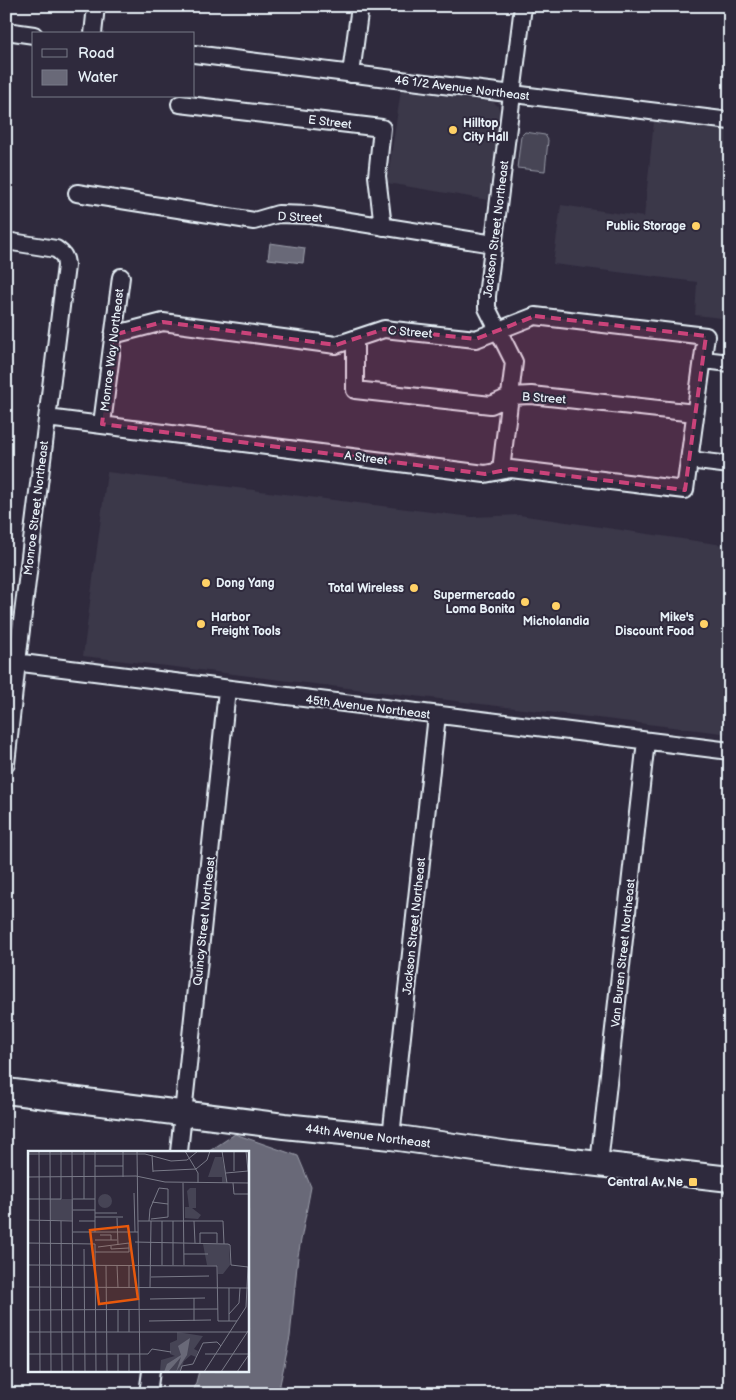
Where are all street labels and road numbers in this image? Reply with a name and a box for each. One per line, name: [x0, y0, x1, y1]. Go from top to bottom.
street label: 46 1/2 Avenue Northeast: [394, 73, 531, 104]
street label: E Street: [307, 112, 353, 133]
street label: Jackson Street Northeast: [481, 159, 512, 298]
street label: D Street: [277, 209, 323, 226]
street label: Monroe Way Northeast: [98, 287, 128, 412]
street label: C Street: [387, 323, 433, 342]
street label: B Street: [521, 389, 567, 408]
street label: Monroe Street Northeast: [21, 440, 52, 576]
street label: A Street: [344, 448, 389, 469]
street label: 45th Avenue Northeast: [305, 692, 431, 723]
street label: Quincy Street Northeast: [190, 855, 219, 986]
street label: Jackson Street Northeast: [400, 856, 429, 995]
street label: Van Buren Street Northeast: [608, 878, 639, 1028]
street label: 44th Avenue Northeast: [305, 1121, 432, 1152]

